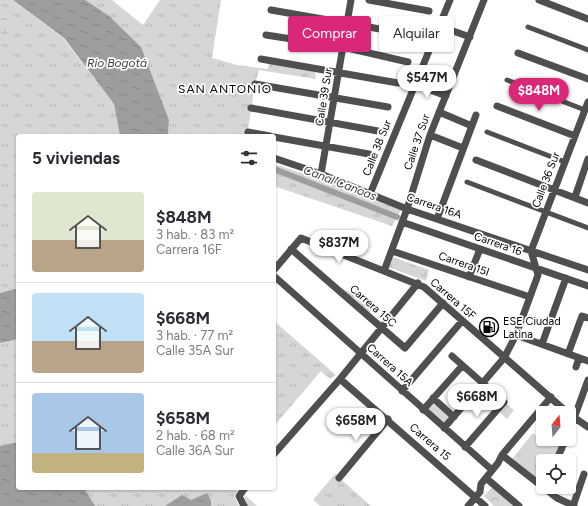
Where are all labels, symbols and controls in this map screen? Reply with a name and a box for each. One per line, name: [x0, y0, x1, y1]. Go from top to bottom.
chip: Comprar: [288, 16, 371, 52]
chip: Alquilar: [379, 16, 454, 52]
water label: Rio Bogotá: [87, 56, 147, 70]
pin: $547M: [399, 65, 455, 99]
street label: Calle 39 Sur: [313, 67, 335, 127]
text: $547M: [406, 70, 448, 85]
pin: $848M: [511, 78, 567, 112]
district label: SAN ANTONIO: [178, 82, 272, 96]
text: $848M: [518, 83, 560, 98]
street label: Calle 37 Sur: [401, 112, 433, 172]
street label: Calle 38 Sur: [360, 118, 394, 178]
icon: filters: [238, 147, 260, 169]
text: 5 viviendas: [32, 148, 120, 168]
street label: Calle 36 Sur: [529, 150, 563, 210]
water label: Canal Canoas: [301, 163, 379, 203]
street label: Carrera 16A: [405, 191, 464, 222]
text: $848M: [156, 207, 212, 227]
icon: home: [64, 208, 112, 256]
text: 3 hab. · 83 m²: [156, 227, 234, 242]
pin: $837M: [311, 230, 367, 264]
street label: Carrera 16: [472, 230, 524, 258]
text: $837M: [319, 235, 359, 250]
text: Carrera 16F: [156, 242, 222, 257]
street label: Carrera 15I: [437, 249, 491, 279]
street label: Carrera 15F: [428, 276, 478, 322]
street label: Carrera 15C: [347, 282, 399, 330]
text: $668M: [156, 308, 210, 328]
icon: home: [64, 309, 112, 357]
place label: ESE Ciudad Latina: [503, 315, 561, 341]
fuel station icon: ESE Ciudad Latina: [478, 316, 500, 338]
text: 3 hab. · 77 m²: [156, 328, 233, 343]
street label: Carrera 15A: [364, 341, 416, 389]
text: Calle 35A Sur: [156, 343, 234, 358]
pin: $668M: [449, 384, 505, 418]
text: $668M: [456, 389, 498, 404]
north arrow: [536, 406, 576, 446]
map controls: [536, 406, 576, 494]
text: $658M: [156, 408, 210, 428]
pin: $658M: [328, 408, 384, 442]
icon: home: [64, 409, 112, 457]
text: $658M: [335, 413, 377, 428]
street label: Carrera 15: [407, 421, 453, 463]
text: 2 hab. · 68 m²: [156, 428, 235, 443]
text: Calle 36A Sur: [156, 443, 234, 458]
button: locate: [536, 454, 576, 494]

